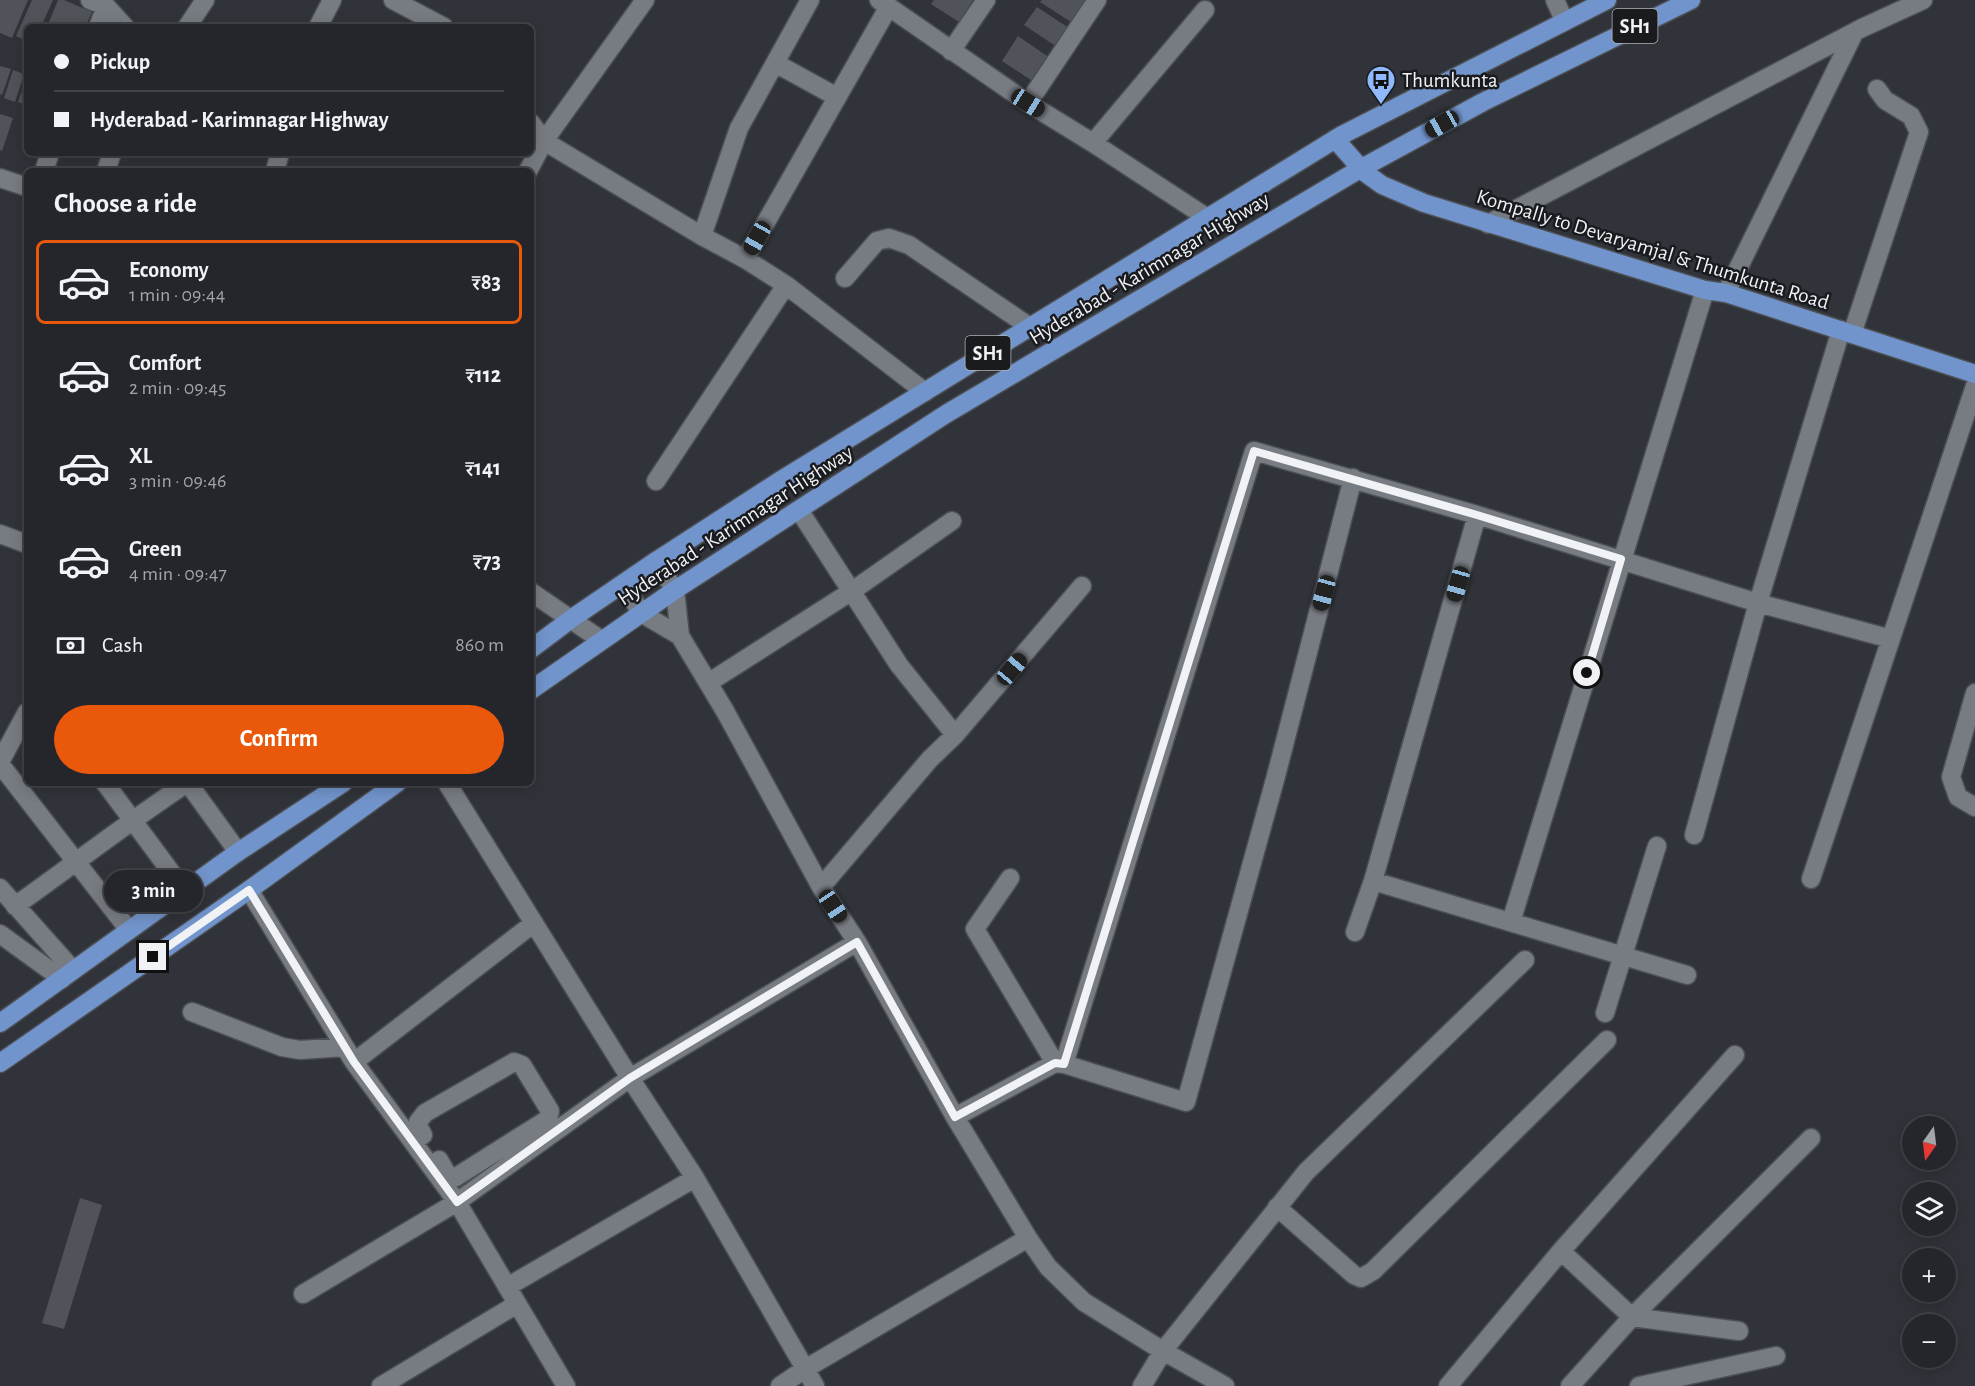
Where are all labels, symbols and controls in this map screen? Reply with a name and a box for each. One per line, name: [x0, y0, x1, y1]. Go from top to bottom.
road number: SH1: [1612, 9, 1658, 43]
text: Pickup: [90, 51, 150, 73]
bus stop icon: Thumkunta: [1365, 64, 1397, 106]
place label: Thumkunta: [1402, 70, 1498, 91]
car: [1008, 86, 1048, 120]
car: [1422, 107, 1462, 141]
text: Hyderabad - Karimnagar Highway: [90, 109, 389, 131]
street label: Kompally to Devaryamjal & Thumkunta Road: [1474, 186, 1832, 313]
street label: Hyderabad - Karimnagar Highway: [1026, 188, 1273, 348]
text: Choose a ride: [54, 190, 197, 217]
car: [740, 218, 774, 258]
icon: car: [57, 255, 111, 309]
text: Economy: [129, 259, 209, 281]
text: ₹83: [471, 271, 501, 293]
text: 1 min · 09:44: [129, 285, 225, 305]
road number: SH1: [966, 336, 1010, 370]
icon: car: [57, 348, 111, 402]
text: Comfort: [129, 352, 201, 374]
text: ₹112: [466, 364, 501, 386]
text: 2 min · 09:45: [129, 378, 226, 398]
icon: car: [57, 441, 111, 495]
street label: Hyderabad - Karimnagar Highway: [614, 441, 857, 609]
text: XL: [129, 445, 152, 467]
text: ₹141: [465, 457, 501, 479]
text: 3 min · 09:46: [129, 471, 226, 491]
icon: car: [57, 534, 111, 588]
text: Green: [129, 538, 182, 560]
text: ₹73: [473, 550, 501, 572]
text: 4 min · 09:47: [129, 564, 227, 584]
car: [1444, 564, 1472, 604]
car: [1311, 573, 1337, 613]
icon: cash: [54, 629, 87, 662]
text: Cash: [102, 634, 143, 656]
text: 860 m: [455, 635, 504, 655]
car: [994, 649, 1030, 689]
route start: [1573, 659, 1600, 686]
button: Confirm: [54, 705, 504, 774]
callout: 3 min: [104, 870, 202, 912]
text: 3 min: [132, 881, 175, 901]
car: [815, 886, 851, 926]
route end: [139, 943, 166, 970]
north arrow: [1902, 1116, 1956, 1170]
map controls: [1902, 1116, 1956, 1368]
button: layers: [1902, 1182, 1956, 1236]
button: +: [1902, 1248, 1956, 1302]
button: −: [1902, 1314, 1956, 1368]

